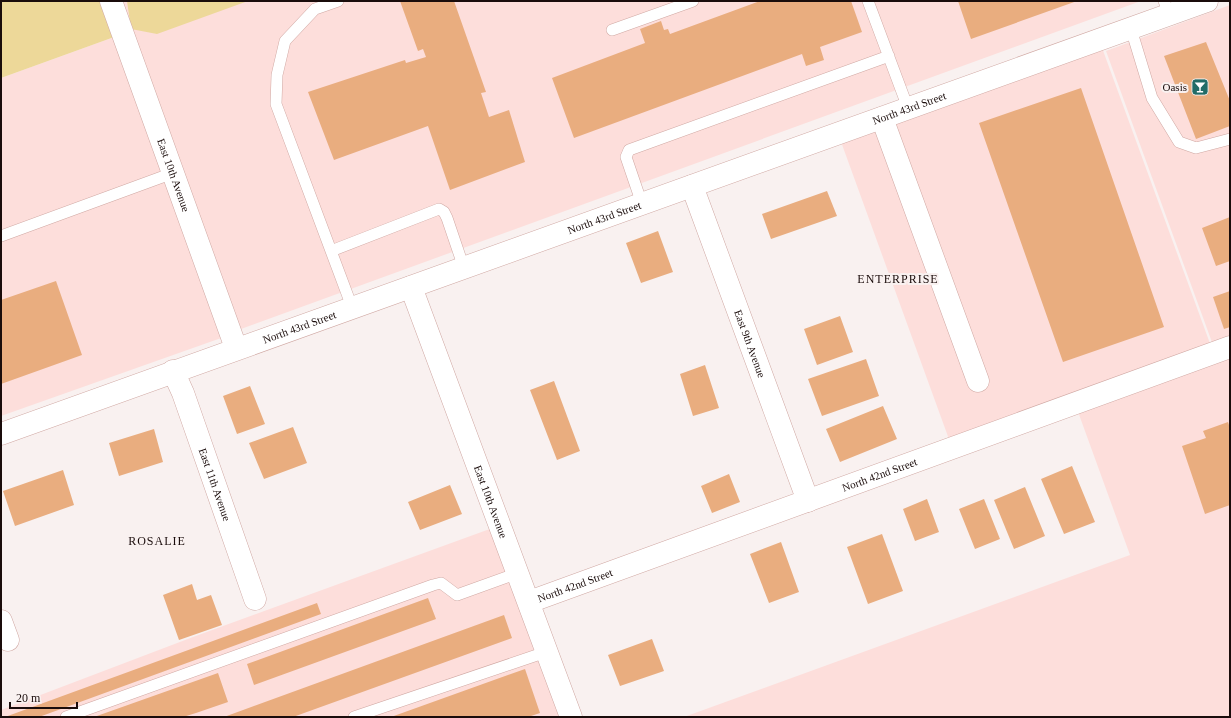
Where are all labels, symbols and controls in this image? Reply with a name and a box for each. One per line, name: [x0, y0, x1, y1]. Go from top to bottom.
bar icon: Oasis: [1190, 77, 1210, 97]
place label: Oasis: [1163, 81, 1187, 93]
street label: North 43rd Street: [871, 89, 948, 127]
street label: East 10th Avenue: [155, 137, 192, 213]
street label: North 43rd Street: [566, 199, 643, 236]
district label: ENTERPRISE: [857, 272, 939, 286]
street label: North 43rd Street: [261, 308, 338, 346]
street label: East 9th Avenue: [732, 308, 768, 379]
street label: East 11th Avenue: [197, 446, 233, 523]
street label: North 42nd Street: [840, 455, 919, 494]
street label: East 10th Avenue: [472, 464, 510, 540]
district label: ROSALIE: [128, 534, 186, 548]
street label: North 42nd Street: [536, 566, 614, 604]
scale bar: [10, 684, 77, 710]
text: 20 m: [16, 691, 41, 705]

